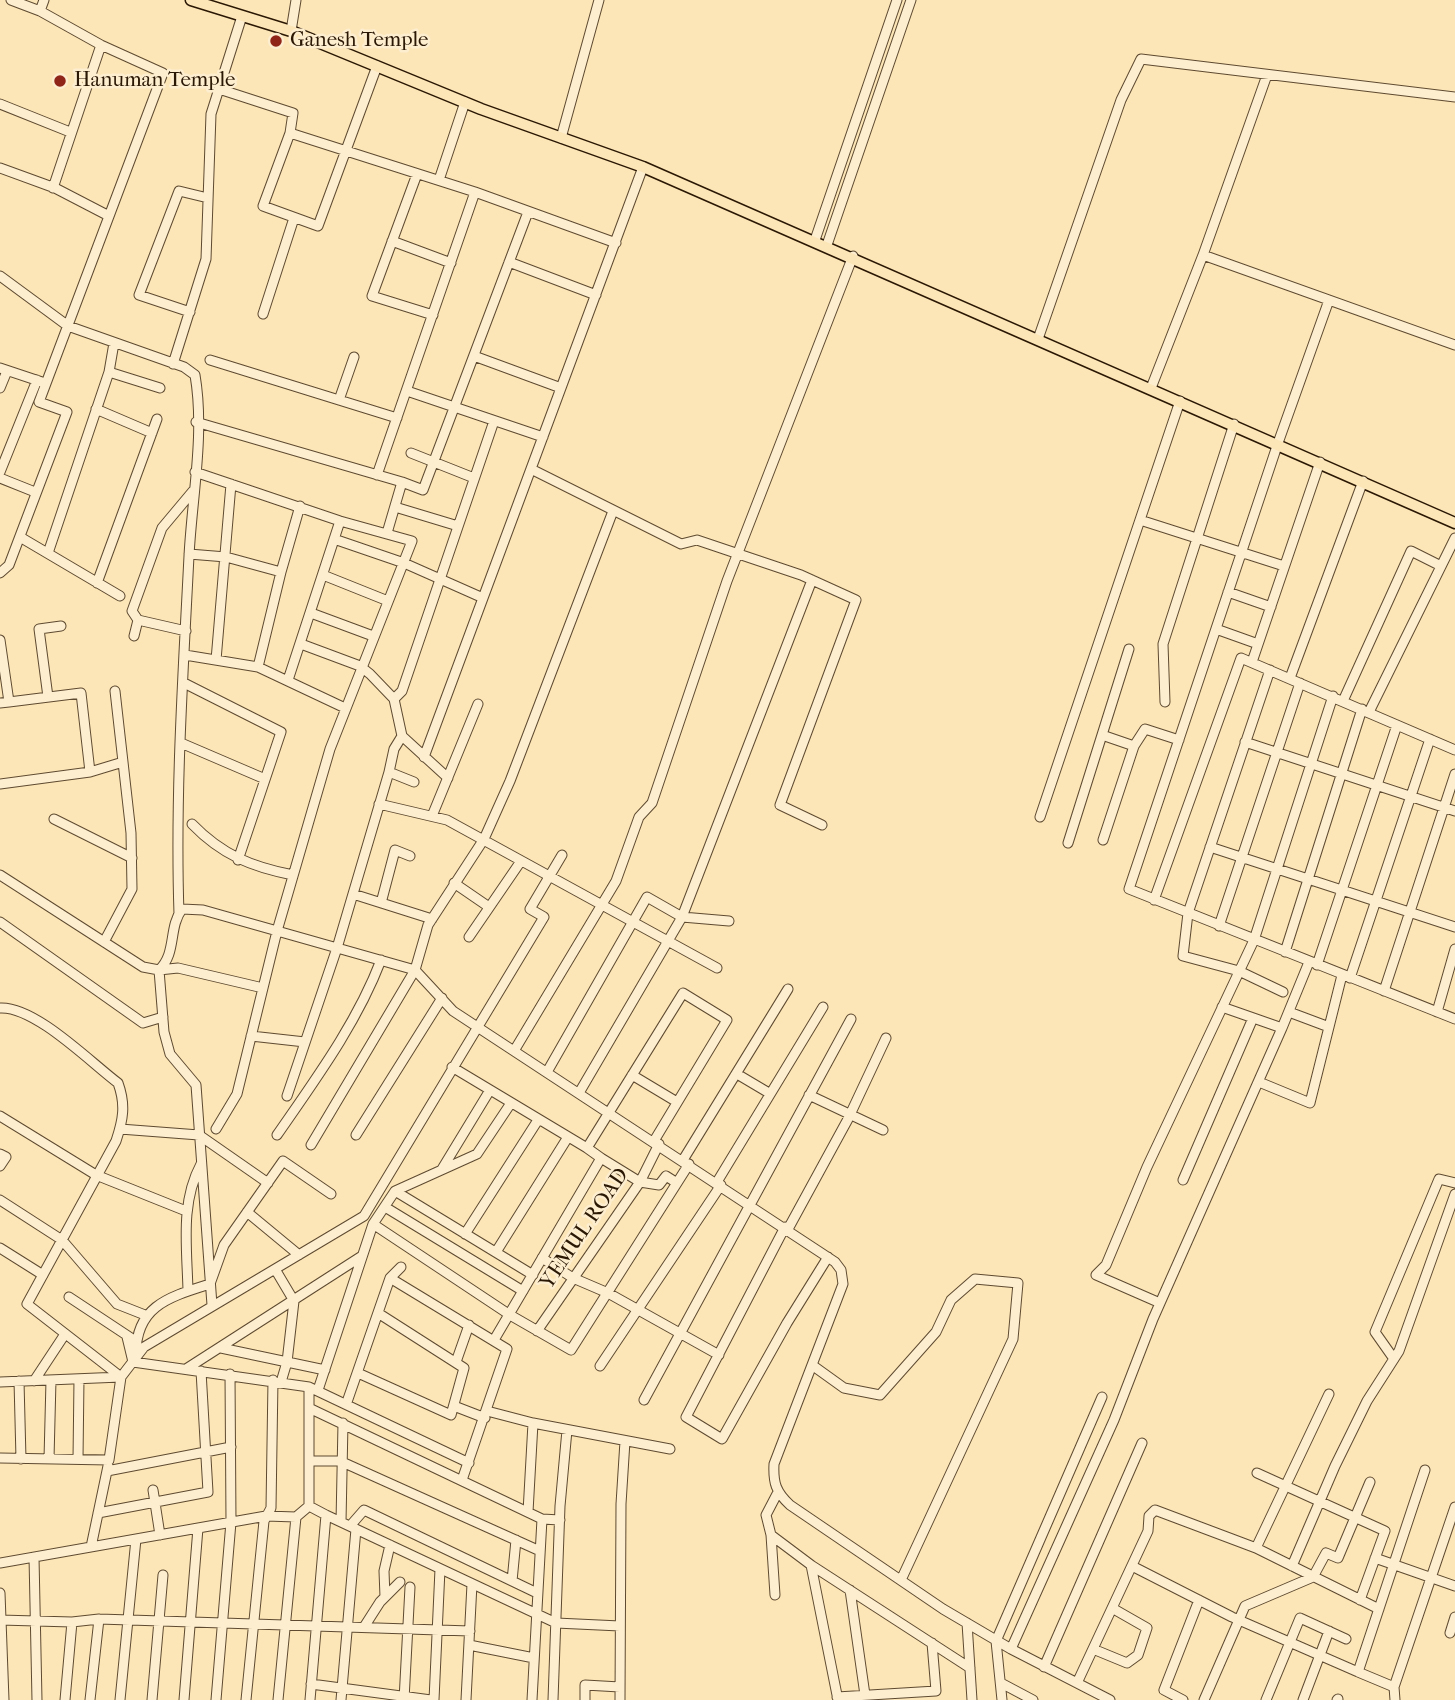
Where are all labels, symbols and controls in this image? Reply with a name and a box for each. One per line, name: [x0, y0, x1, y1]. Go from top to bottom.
place label: Ganesh Temple: [290, 28, 428, 54]
marker: Ganesh Temple: [268, 33, 284, 49]
place label: Hanuman Temple: [74, 68, 236, 94]
marker: Hanuman Temple: [52, 73, 68, 89]
street label: YEMUL ROAD: [535, 1164, 635, 1294]

